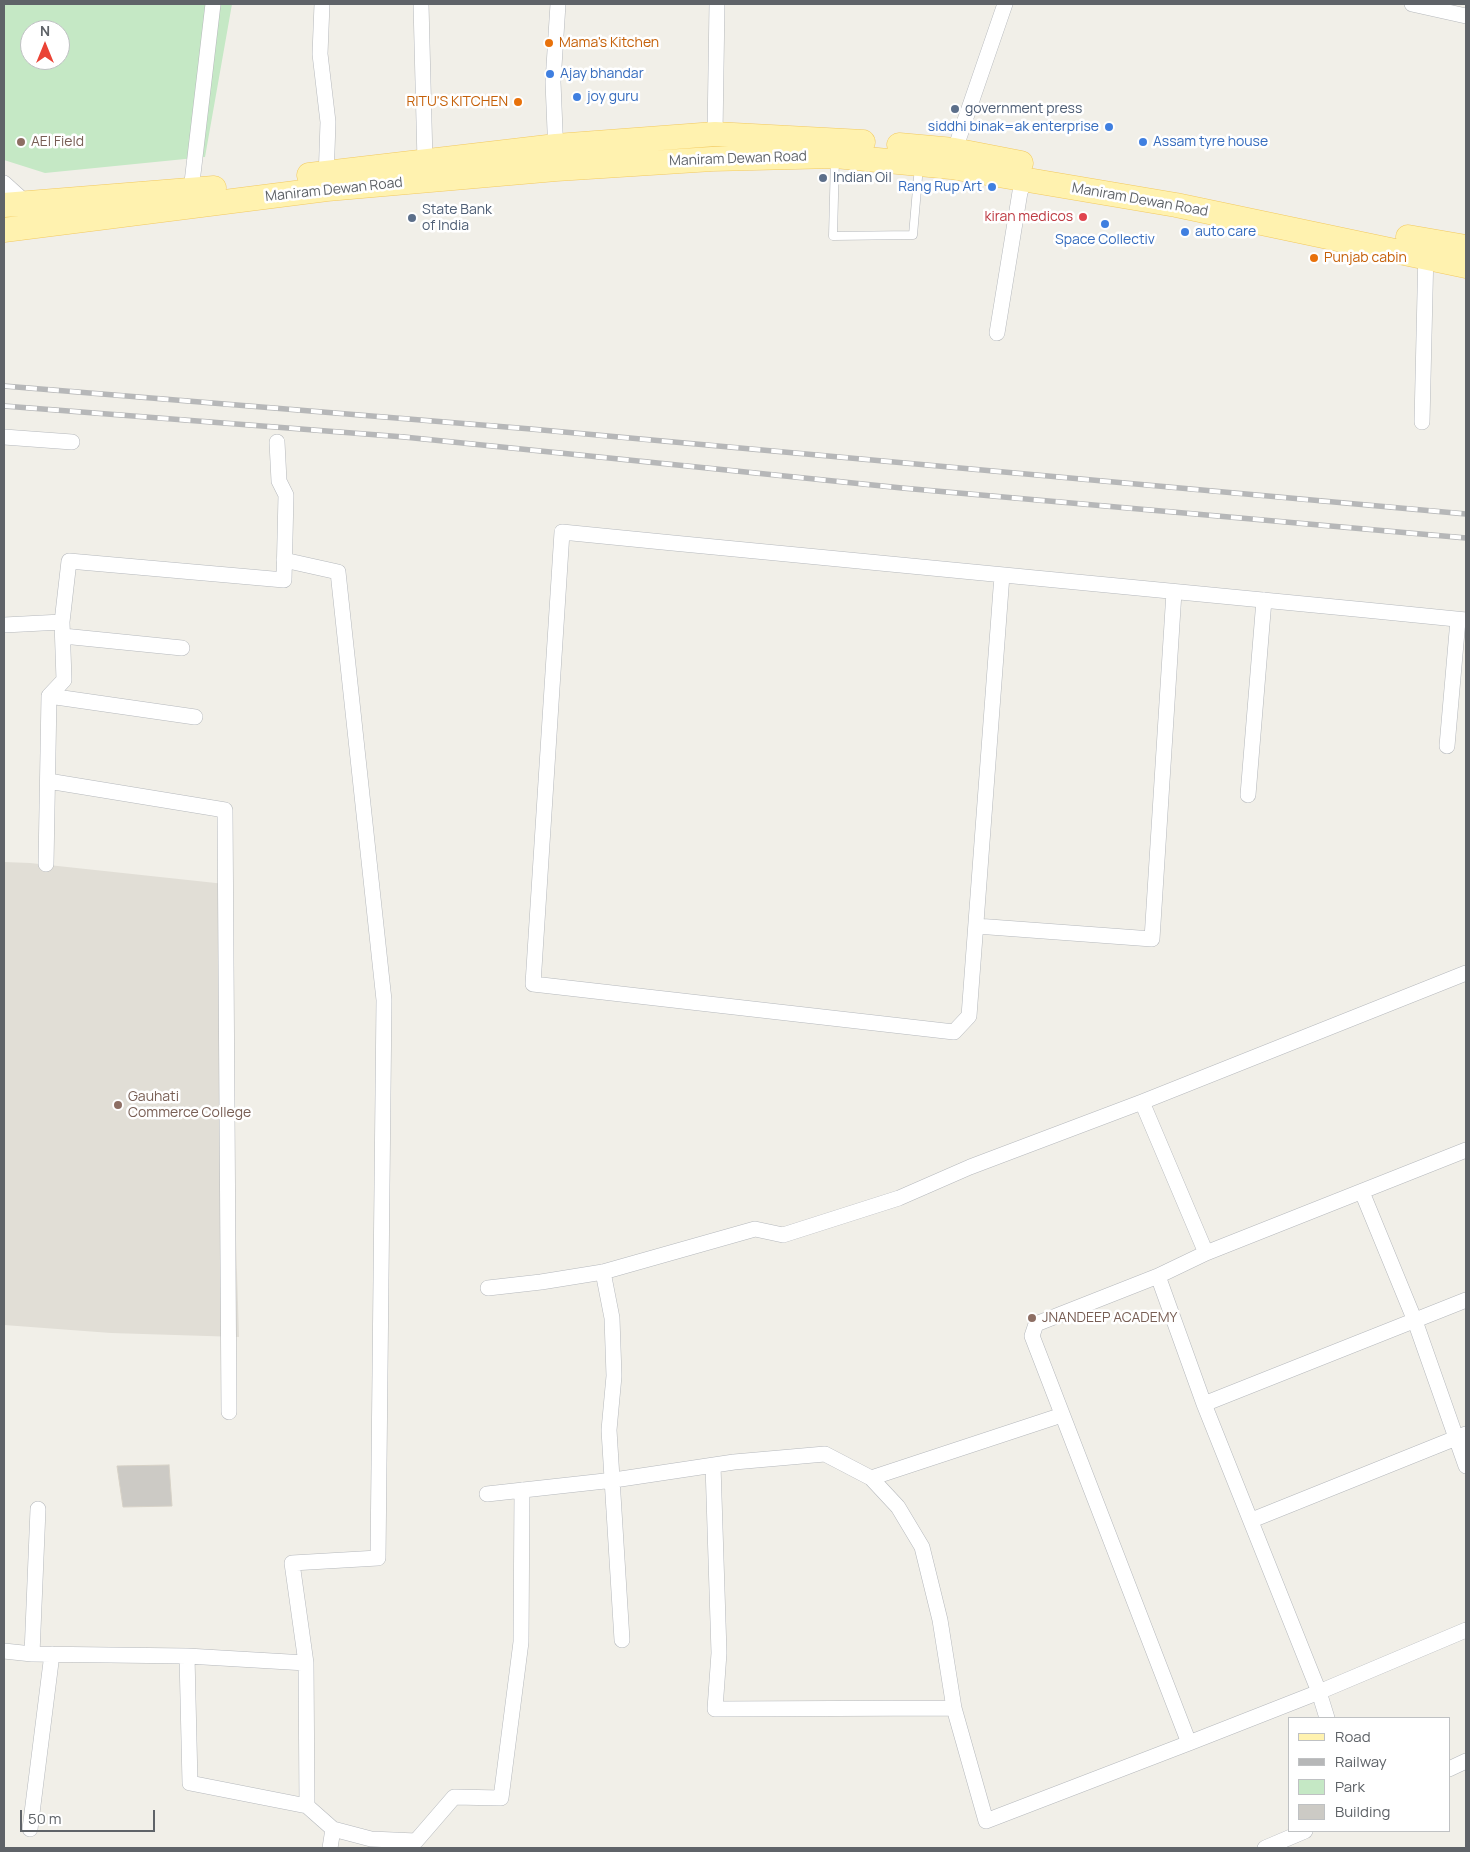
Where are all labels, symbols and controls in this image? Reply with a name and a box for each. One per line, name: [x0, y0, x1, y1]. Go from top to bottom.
north arrow: [20, 20, 70, 70]
text: N: [40, 21, 50, 40]
place label: Mama's Kitchen: [559, 35, 659, 51]
marker: Mama's Kitchen: [543, 37, 555, 49]
place label: Ajay bhandar: [560, 66, 644, 82]
marker: Ajay bhandar: [544, 68, 556, 80]
place label: joy guru: [587, 89, 639, 105]
marker: joy guru: [571, 91, 583, 103]
place label: RITU'S KITCHEN: [406, 94, 508, 110]
marker: RITU'S KITCHEN: [512, 96, 524, 108]
place label: government press: [965, 101, 1082, 117]
marker: government press: [949, 103, 961, 115]
place label: siddhi binak=ak enterprise: [928, 119, 1099, 135]
marker: siddhi binak=ak enterprise: [1103, 121, 1115, 133]
place label: AEI Field: [31, 134, 84, 150]
place label: Assam tyre house: [1153, 134, 1268, 150]
marker: AEI Field: [15, 136, 27, 148]
marker: Assam tyre house: [1137, 136, 1149, 148]
street label: Maniram Dewan Road: [669, 148, 807, 170]
place label: Indian Oil: [833, 170, 892, 186]
marker: Indian Oil: [817, 172, 829, 184]
street label: Maniram Dewan Road: [264, 174, 404, 206]
place label: Rang Rup Art: [898, 179, 982, 195]
street label: Maniram Dewan Road: [1071, 180, 1209, 220]
marker: Rang Rup Art: [986, 181, 998, 193]
place label: State Bank of India: [422, 202, 492, 234]
place label: kiran medicos: [984, 209, 1073, 225]
marker: kiran medicos: [1077, 211, 1089, 223]
marker: State Bank of India: [406, 212, 418, 224]
marker: Space Collectiv: [1099, 218, 1111, 230]
place label: auto care: [1195, 224, 1256, 240]
marker: auto care: [1179, 226, 1191, 238]
place label: Space Collectiv: [1055, 232, 1155, 248]
place label: Punjab cabin: [1324, 250, 1407, 266]
marker: Punjab cabin: [1308, 252, 1320, 264]
place label: Gauhati Commerce College: [128, 1089, 251, 1122]
marker: Gauhati Commerce College: [112, 1099, 124, 1111]
place label: JNANDEEP ACADEMY: [1042, 1310, 1177, 1326]
marker: JNANDEEP ACADEMY: [1026, 1312, 1038, 1324]
legend: [1288, 1717, 1450, 1832]
text: Road: [1335, 1726, 1371, 1747]
text: Railway: [1335, 1751, 1387, 1772]
text: Park: [1335, 1776, 1365, 1797]
scale bar: [22, 1800, 158, 1832]
text: Building: [1335, 1801, 1390, 1822]
text: 50 m: [28, 1808, 62, 1829]

